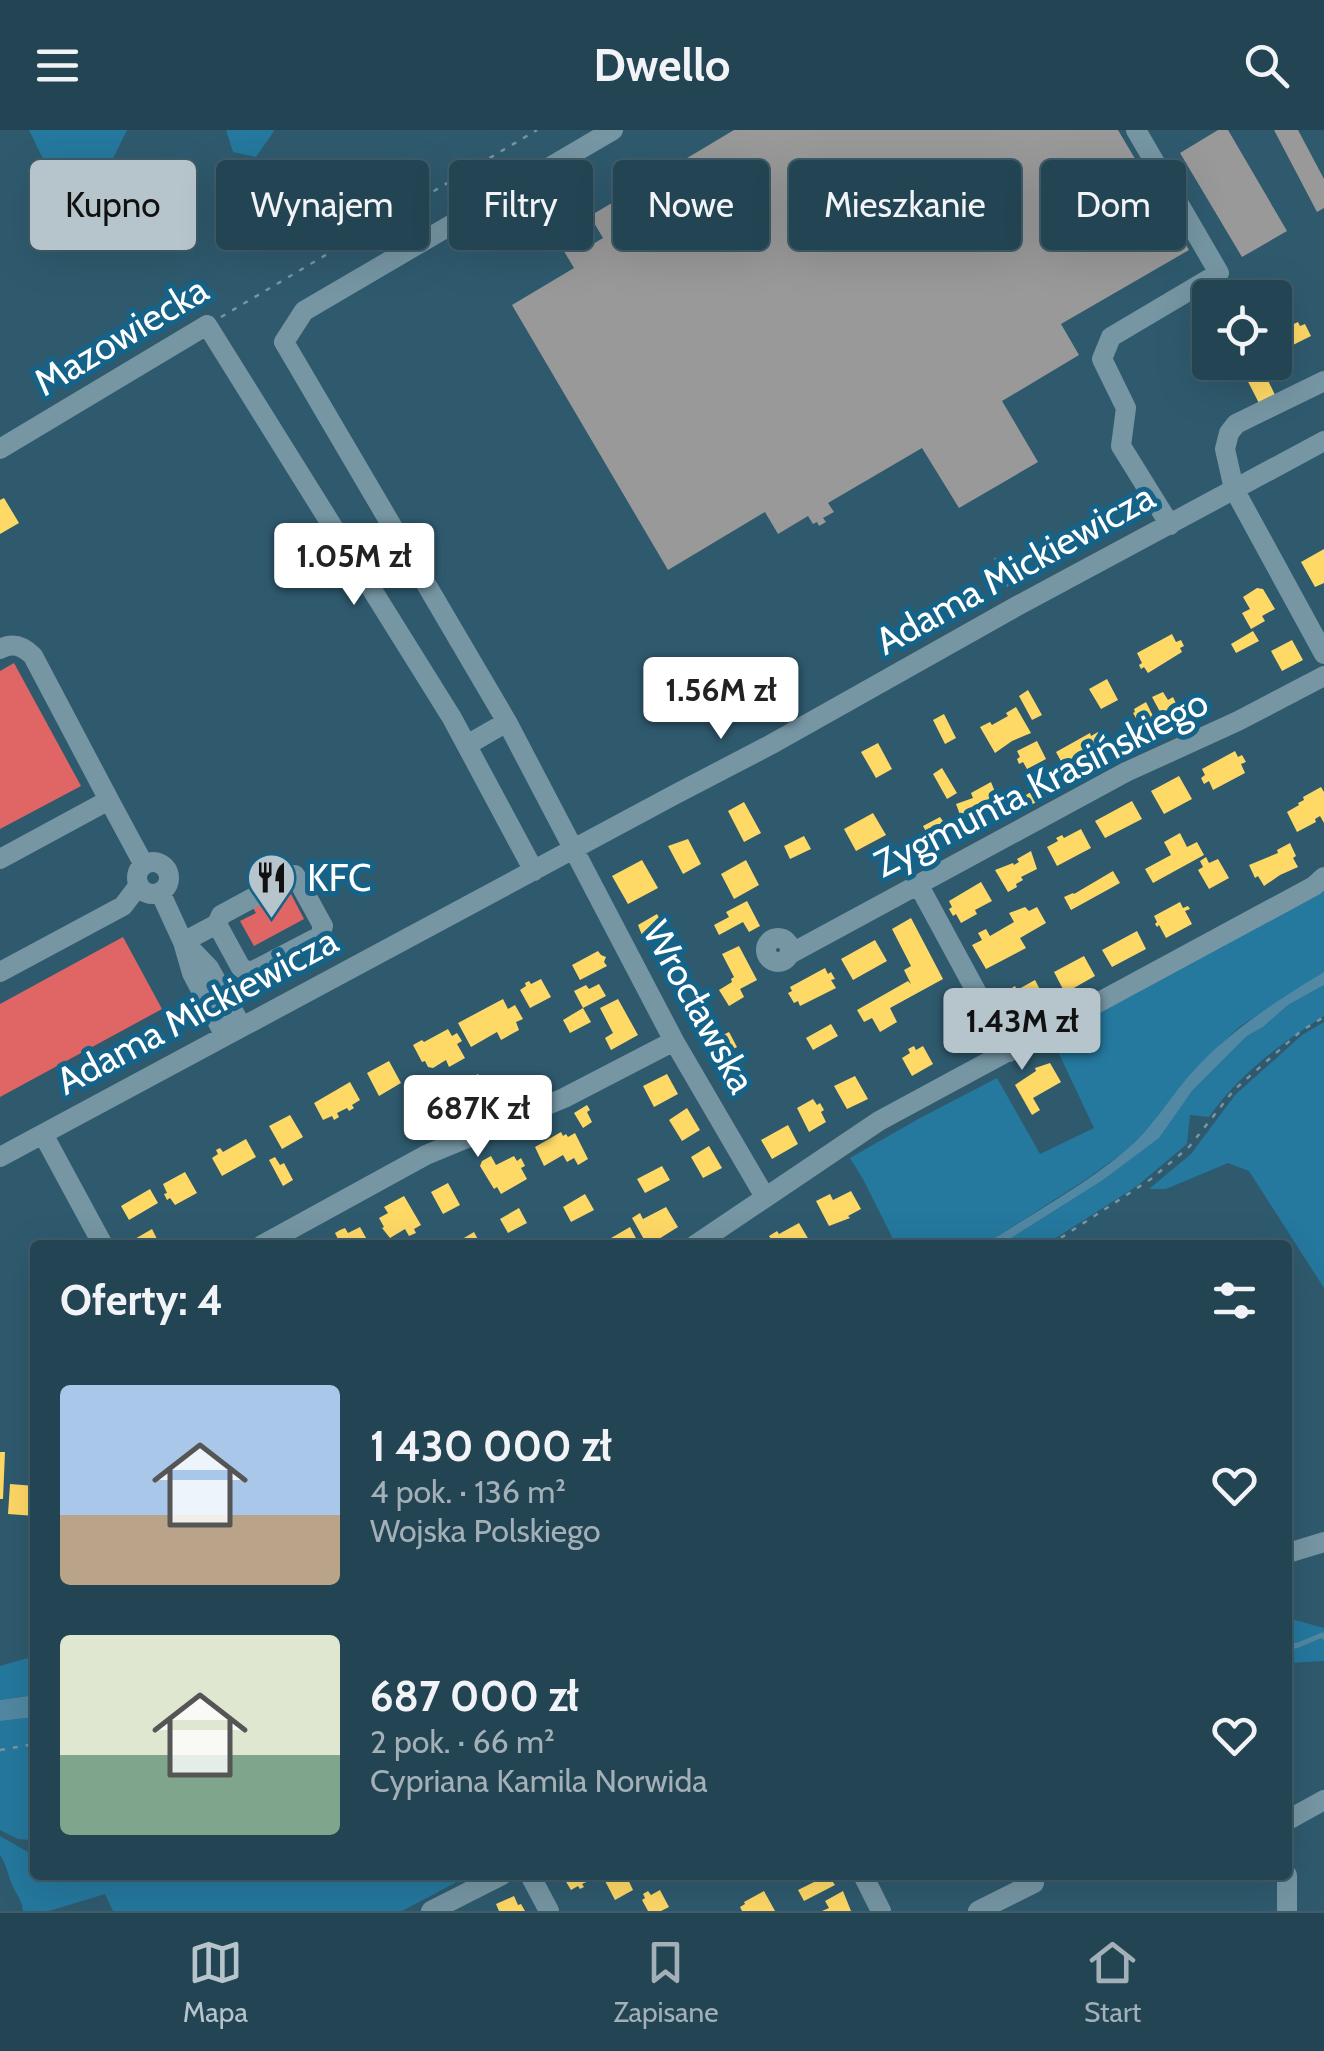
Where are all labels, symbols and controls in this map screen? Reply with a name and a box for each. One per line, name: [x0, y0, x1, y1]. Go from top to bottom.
icon: menu: [30, 38, 85, 93]
text: Dwello: [593, 38, 731, 92]
icon: search: [1239, 38, 1294, 93]
chip: Kupno: [30, 160, 196, 250]
chip: Wynajem: [216, 160, 429, 250]
chip: Filtry: [449, 160, 593, 250]
chip: Nowe: [613, 160, 769, 250]
chip: Mieszkanie: [789, 160, 1021, 250]
chip: Dom: [1041, 160, 1186, 250]
street label: Mazowiecka: [25, 265, 216, 406]
map controls: [1192, 280, 1292, 380]
button: locate: [1192, 280, 1292, 380]
street label: Adama Mickiewicza: [867, 472, 1162, 665]
pin: 1.05M zł: [251, 523, 457, 608]
text: 1.05M zł: [296, 536, 412, 575]
pin: 1.56M zł: [618, 657, 824, 742]
text: 1.56M zł: [665, 670, 777, 709]
street label: Zygmunta Krasińskiego: [866, 678, 1216, 887]
restaurant icon: KFC: [246, 852, 298, 920]
place label: KFC: [307, 854, 372, 901]
street label: Wrocławska: [633, 913, 766, 1101]
street label: Adama Mickiewicza: [48, 917, 345, 1104]
pin: 1.43M zł: [919, 988, 1125, 1073]
text: 1.43M zł: [965, 1001, 1079, 1040]
pin: 687K zł: [386, 1075, 570, 1160]
text: 687K zł: [426, 1088, 530, 1127]
icon: filters: [1207, 1273, 1262, 1328]
text: Oferty: 4: [60, 1274, 223, 1326]
text: 1 430 000 zł: [370, 1420, 612, 1472]
icon: home: [140, 1425, 260, 1545]
icon: heart: [1207, 1458, 1262, 1513]
text: 4 pok. · 136 m²: [370, 1472, 566, 1511]
text: Wojska Polskiego: [370, 1511, 601, 1550]
text: 687 000 zł: [370, 1670, 579, 1722]
icon: home: [140, 1675, 260, 1795]
icon: heart: [1207, 1708, 1262, 1763]
text: 2 pok. · 66 m²: [370, 1722, 555, 1761]
text: Cypriana Kamila Norwida: [370, 1761, 708, 1800]
tab: Mapa: [183, 1935, 248, 2029]
tab: Zapisane: [613, 1935, 719, 2029]
tab: Start: [1084, 1935, 1141, 2029]

